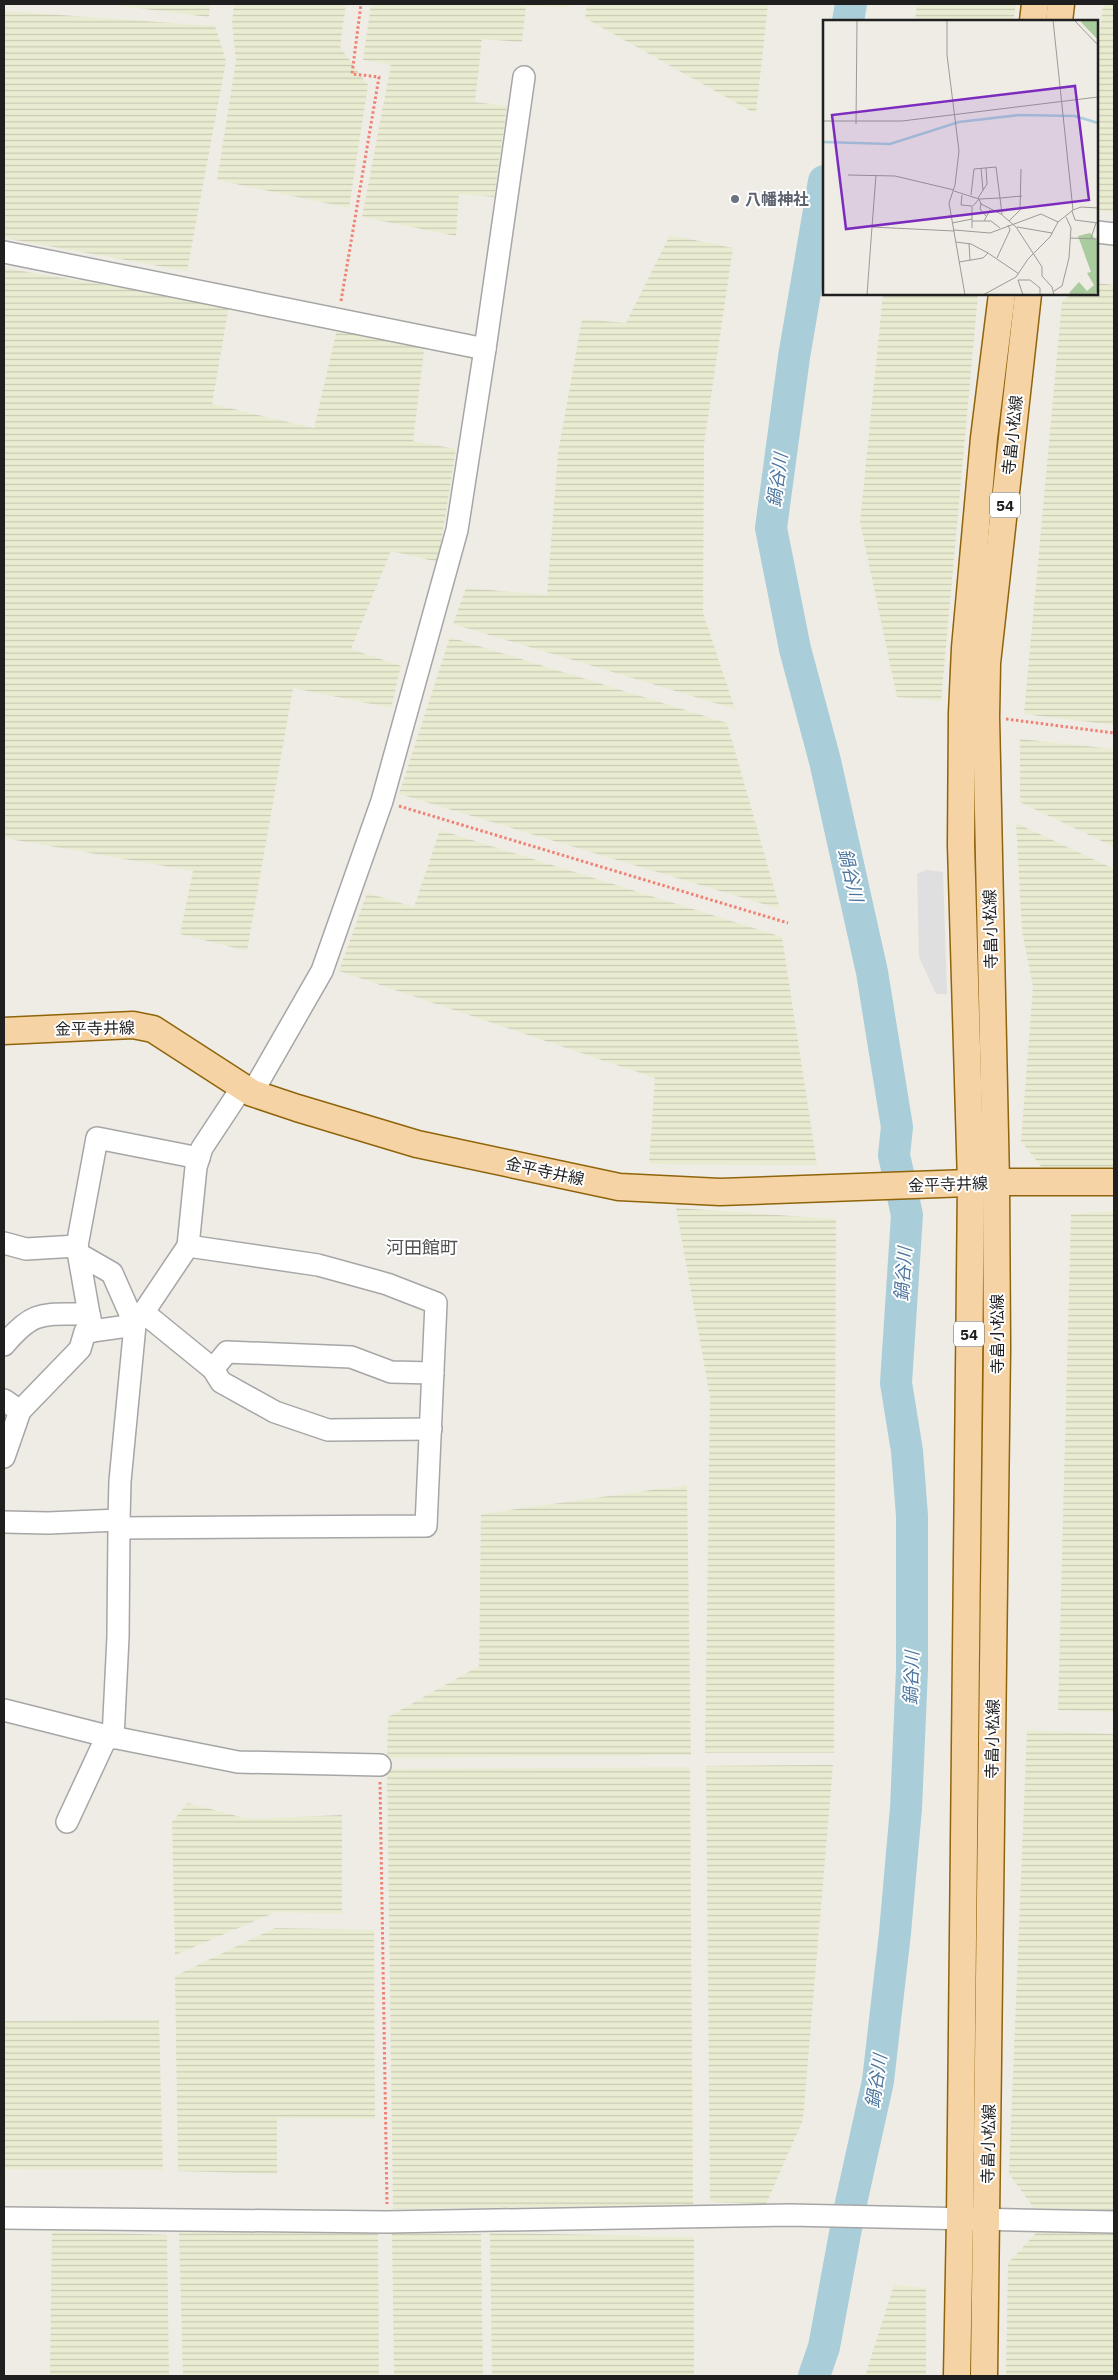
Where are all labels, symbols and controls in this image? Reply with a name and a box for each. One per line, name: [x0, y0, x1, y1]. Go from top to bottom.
inset map: [823, 20, 1098, 295]
place label: 八幡神社: [745, 189, 809, 209]
marker: 八幡神社: [729, 193, 741, 205]
street label: 寺畠小松線: [998, 394, 1026, 476]
water label: 鍋谷川: [762, 450, 792, 508]
road number: 54: [990, 492, 1020, 518]
water label: 鍋谷川: [834, 846, 869, 906]
street label: 寺畠小松線: [979, 889, 1001, 969]
street label: 金平寺井線: [55, 1017, 135, 1039]
street label: 金平寺井線: [504, 1153, 586, 1189]
street label: 金平寺井線: [908, 1173, 988, 1195]
district label: 河田館町: [386, 1236, 458, 1259]
water label: 鍋谷川: [890, 1244, 916, 1302]
street label: 寺畠小松線: [987, 1294, 1007, 1374]
road number: 54: [954, 1322, 984, 1346]
water label: 鍋谷川: [899, 1649, 924, 1705]
street label: 寺畠小松線: [981, 1699, 1003, 1779]
water label: 鍋谷川: [860, 2051, 892, 2109]
street label: 寺畠小松線: [977, 2104, 999, 2184]

